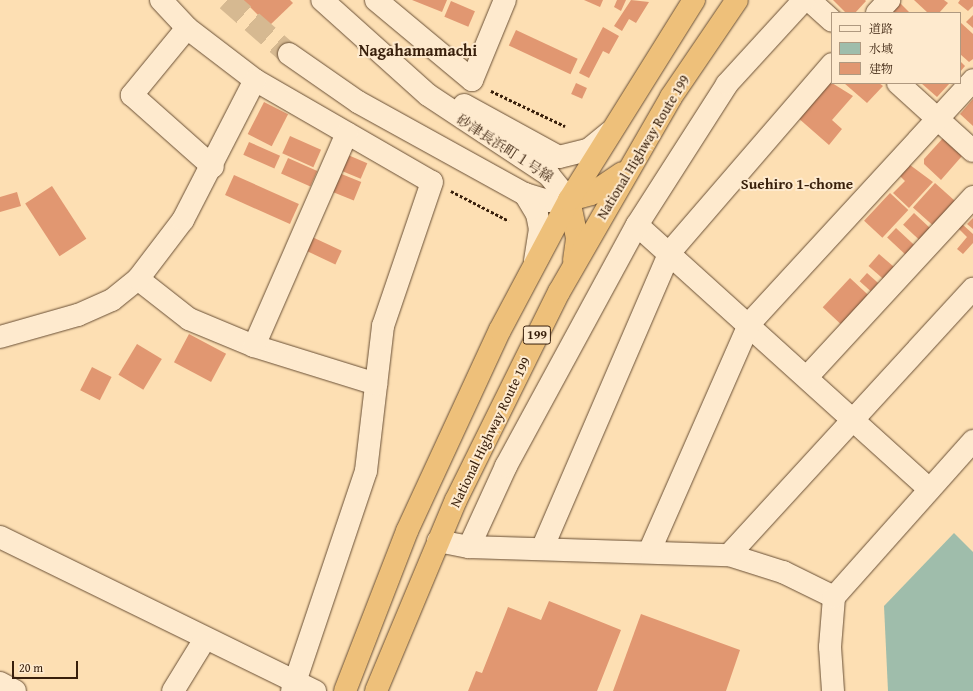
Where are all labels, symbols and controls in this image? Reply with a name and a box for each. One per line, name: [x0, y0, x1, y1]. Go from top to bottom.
legend: [831, 12, 961, 84]
text: 道路: [869, 20, 893, 37]
district label: Nagahamamachi: [359, 40, 477, 60]
text: 水域: [869, 40, 893, 57]
text: 建物: [869, 60, 893, 77]
street label: National Highway Route 199: [593, 72, 693, 222]
street label: 砂津長浜町１号線: [453, 110, 557, 186]
district label: Suehiro 1-chome: [741, 175, 853, 193]
road number: 199: [522, 324, 552, 346]
street label: National Highway Route 199: [446, 354, 534, 510]
scale bar: [14, 653, 80, 679]
text: 20 m: [19, 659, 43, 676]

